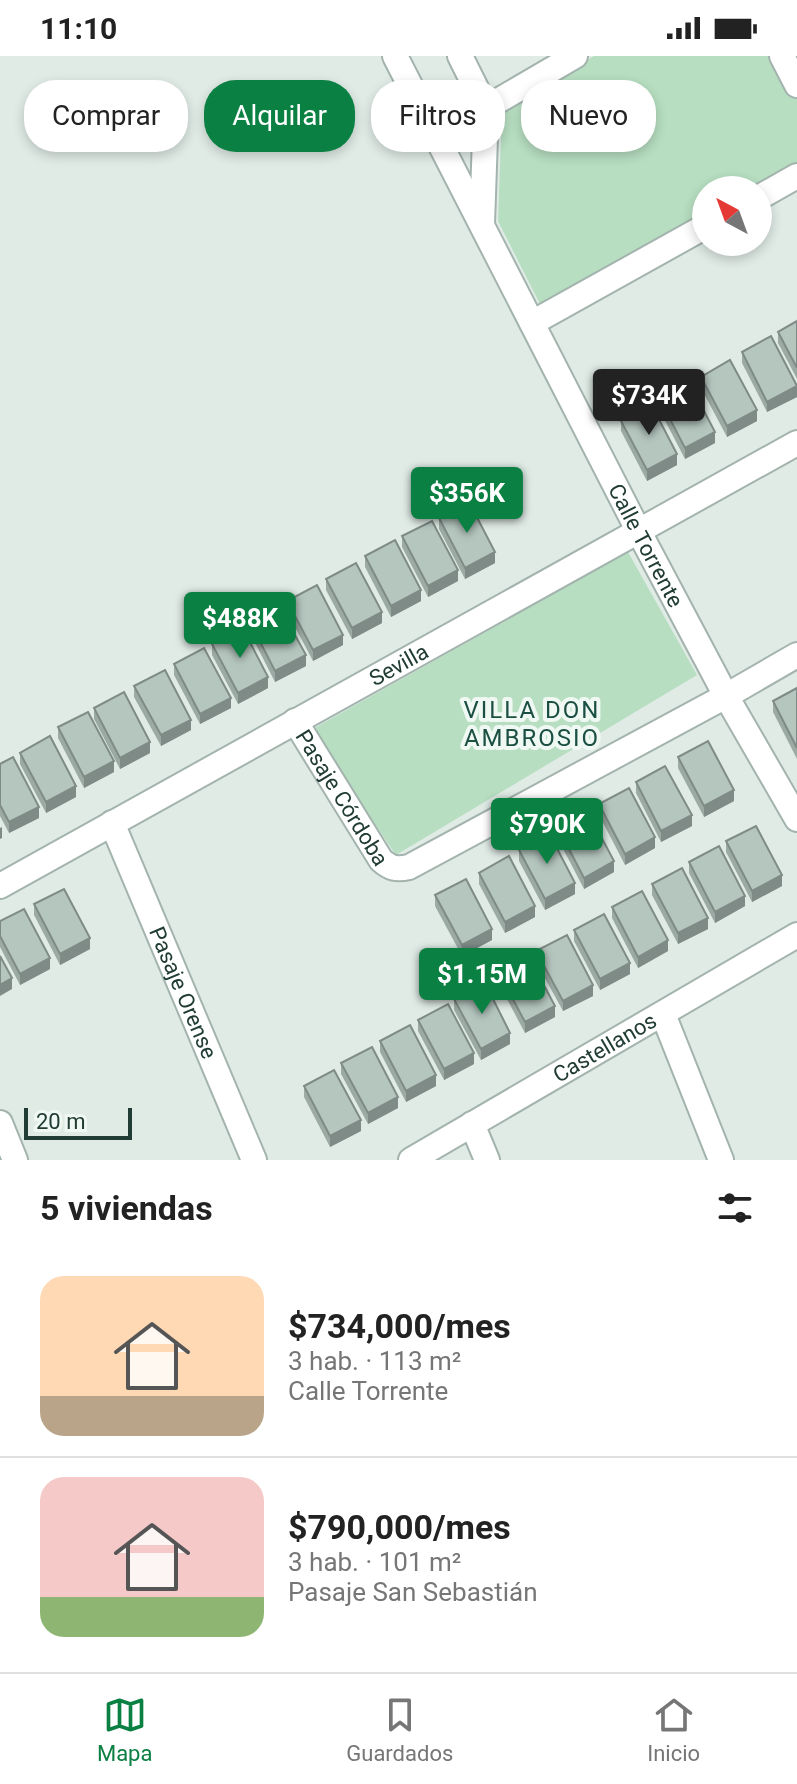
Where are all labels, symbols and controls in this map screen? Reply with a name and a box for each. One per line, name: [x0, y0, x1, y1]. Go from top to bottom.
text: 11:10: [40, 11, 117, 46]
chip: Comprar: [24, 80, 188, 152]
chip: Alquilar: [204, 80, 355, 152]
chip: Filtros: [371, 80, 505, 152]
chip: Nuevo: [521, 80, 656, 152]
north arrow: [692, 176, 772, 256]
map controls: [692, 176, 772, 256]
pin: $734K: [593, 369, 705, 437]
text: $734K: [611, 380, 687, 410]
pin: $356K: [411, 467, 523, 535]
text: $356K: [429, 478, 505, 508]
street label: Calle Torrente: [603, 480, 688, 611]
pin: $488K: [184, 592, 296, 660]
text: $488K: [202, 603, 278, 633]
street label: Sevilla: [365, 639, 433, 691]
district label: VILLA DON AMBROSIO: [464, 696, 600, 752]
street label: Pasaje Córdoba: [291, 725, 393, 870]
pin: $790K: [491, 798, 603, 866]
text: $790K: [509, 809, 585, 839]
street label: Pasaje Orense: [144, 923, 222, 1062]
pin: $1.15M: [417, 948, 547, 1016]
text: $1.15M: [437, 959, 527, 989]
street label: Castellanos: [549, 1008, 661, 1087]
scale bar: [24, 1104, 132, 1140]
text: 20 m: [36, 1109, 85, 1134]
icon: filters: [713, 1186, 757, 1230]
text: 5 viviendas: [40, 1188, 213, 1228]
text: $734,000/mes: [288, 1306, 511, 1346]
icon: home: [104, 1308, 200, 1404]
text: 3 hab. · 113 m²: [288, 1346, 461, 1376]
text: Calle Torrente: [288, 1376, 448, 1406]
text: $790,000/mes: [288, 1507, 511, 1547]
icon: home: [104, 1509, 200, 1605]
text: 3 hab. · 101 m²: [288, 1547, 461, 1577]
text: Pasaje San Sebastián: [288, 1577, 538, 1607]
tab: Mapa: [97, 1693, 152, 1766]
tab: Guardados: [346, 1693, 453, 1766]
tab: Inicio: [647, 1693, 700, 1766]

